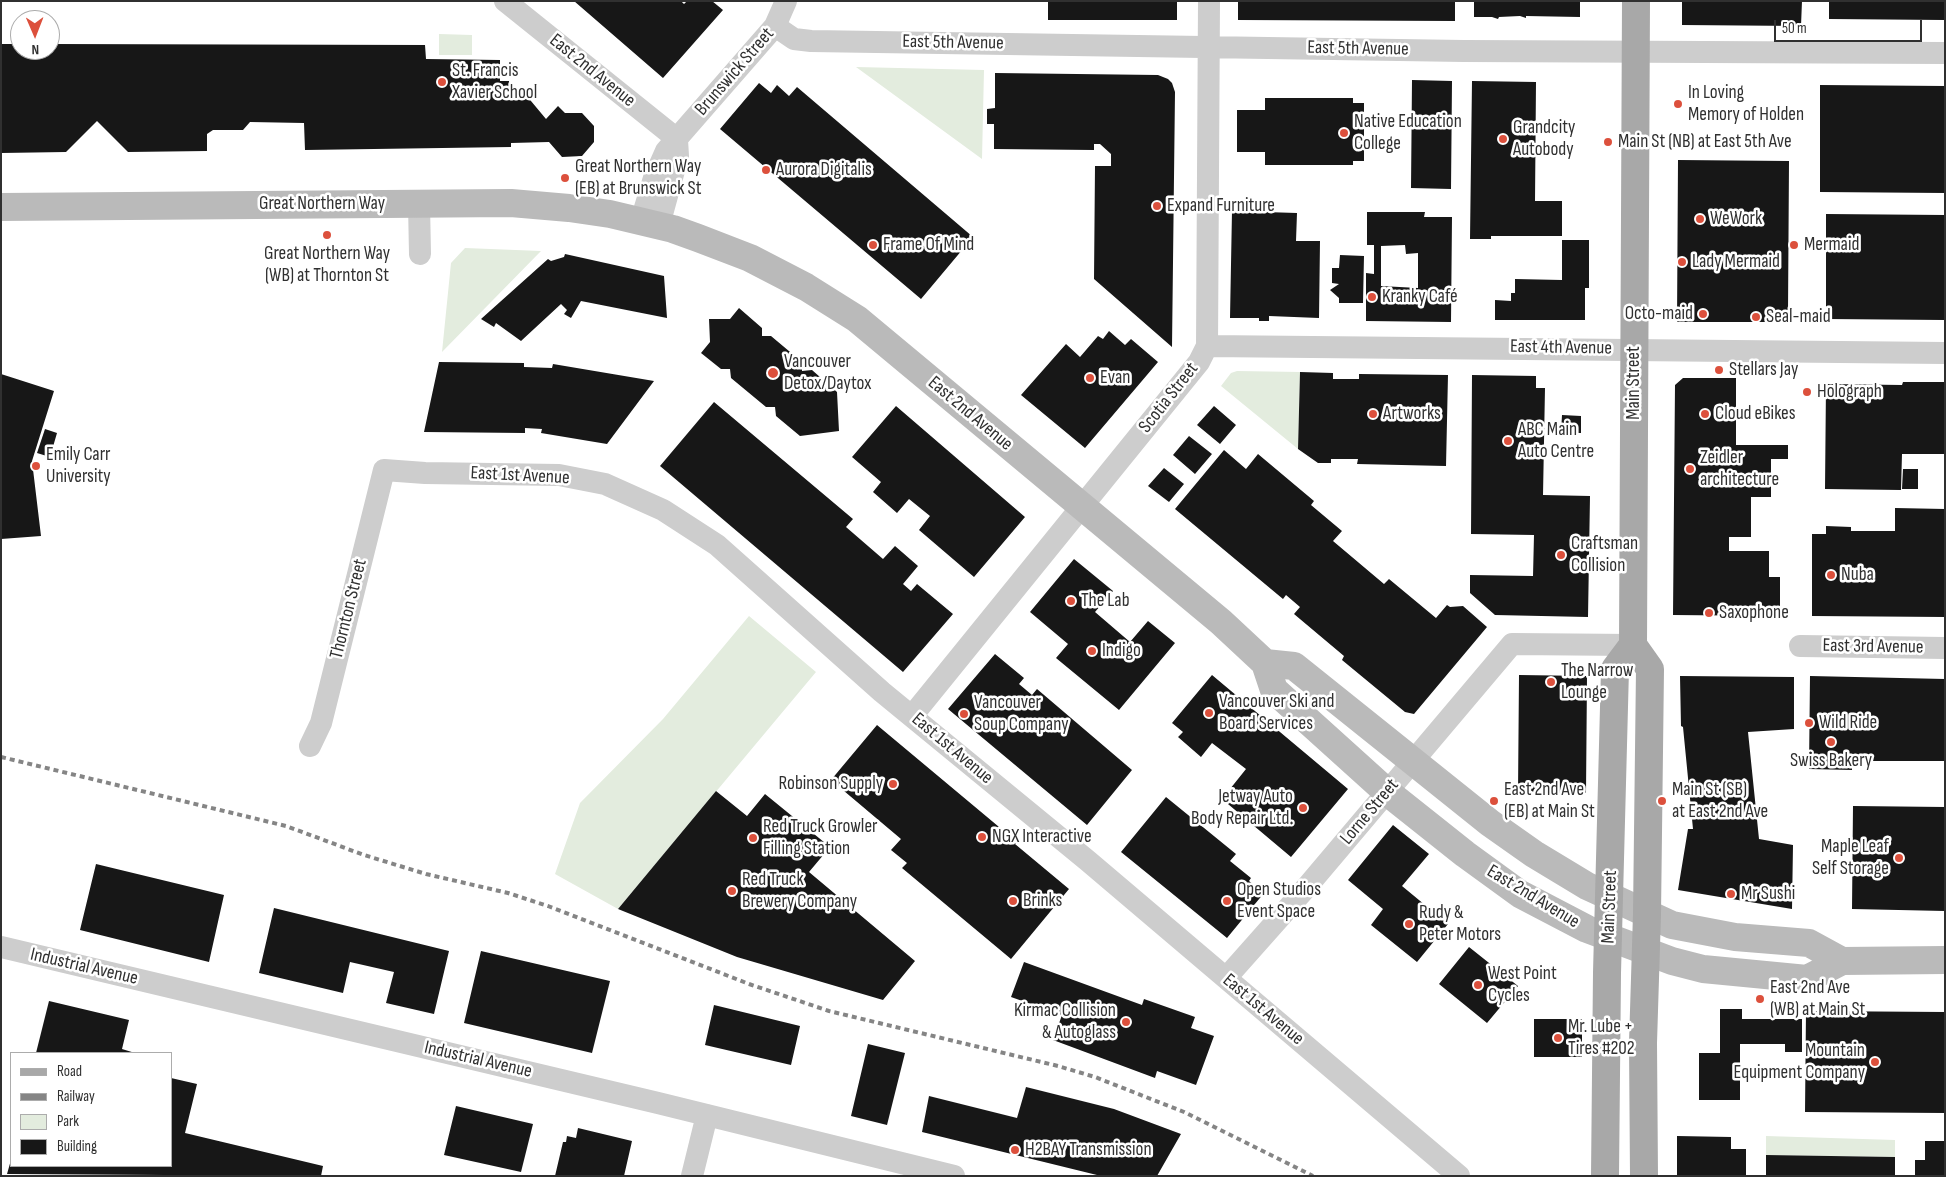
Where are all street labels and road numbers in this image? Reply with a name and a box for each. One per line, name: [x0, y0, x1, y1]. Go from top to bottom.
street label: Brunswick Street: [691, 23, 779, 121]
street label: East 2nd Avenue: [544, 29, 640, 113]
street label: East 5th Avenue: [902, 31, 1004, 55]
street label: East 5th Avenue: [1307, 37, 1409, 61]
street label: Great Northern Way: [259, 193, 385, 215]
street label: East 4th Avenue: [1510, 336, 1612, 360]
street label: Main Street: [1623, 346, 1645, 420]
street label: Scotia Street: [1134, 358, 1204, 438]
street label: East 2nd Avenue: [923, 372, 1017, 456]
street label: East 1st Avenue: [470, 462, 570, 490]
street label: Thornton Street: [326, 557, 372, 661]
street label: East 3rd Avenue: [1822, 635, 1924, 659]
street label: East 1st Avenue: [907, 708, 997, 790]
street label: Lorne Street: [1336, 774, 1404, 850]
street label: East 2nd Avenue: [1483, 860, 1583, 934]
street label: Main Street: [1597, 870, 1623, 944]
street label: Industrial Avenue: [28, 944, 140, 990]
street label: East 1st Avenue: [1218, 969, 1308, 1051]
street label: Industrial Avenue: [422, 1037, 534, 1083]

